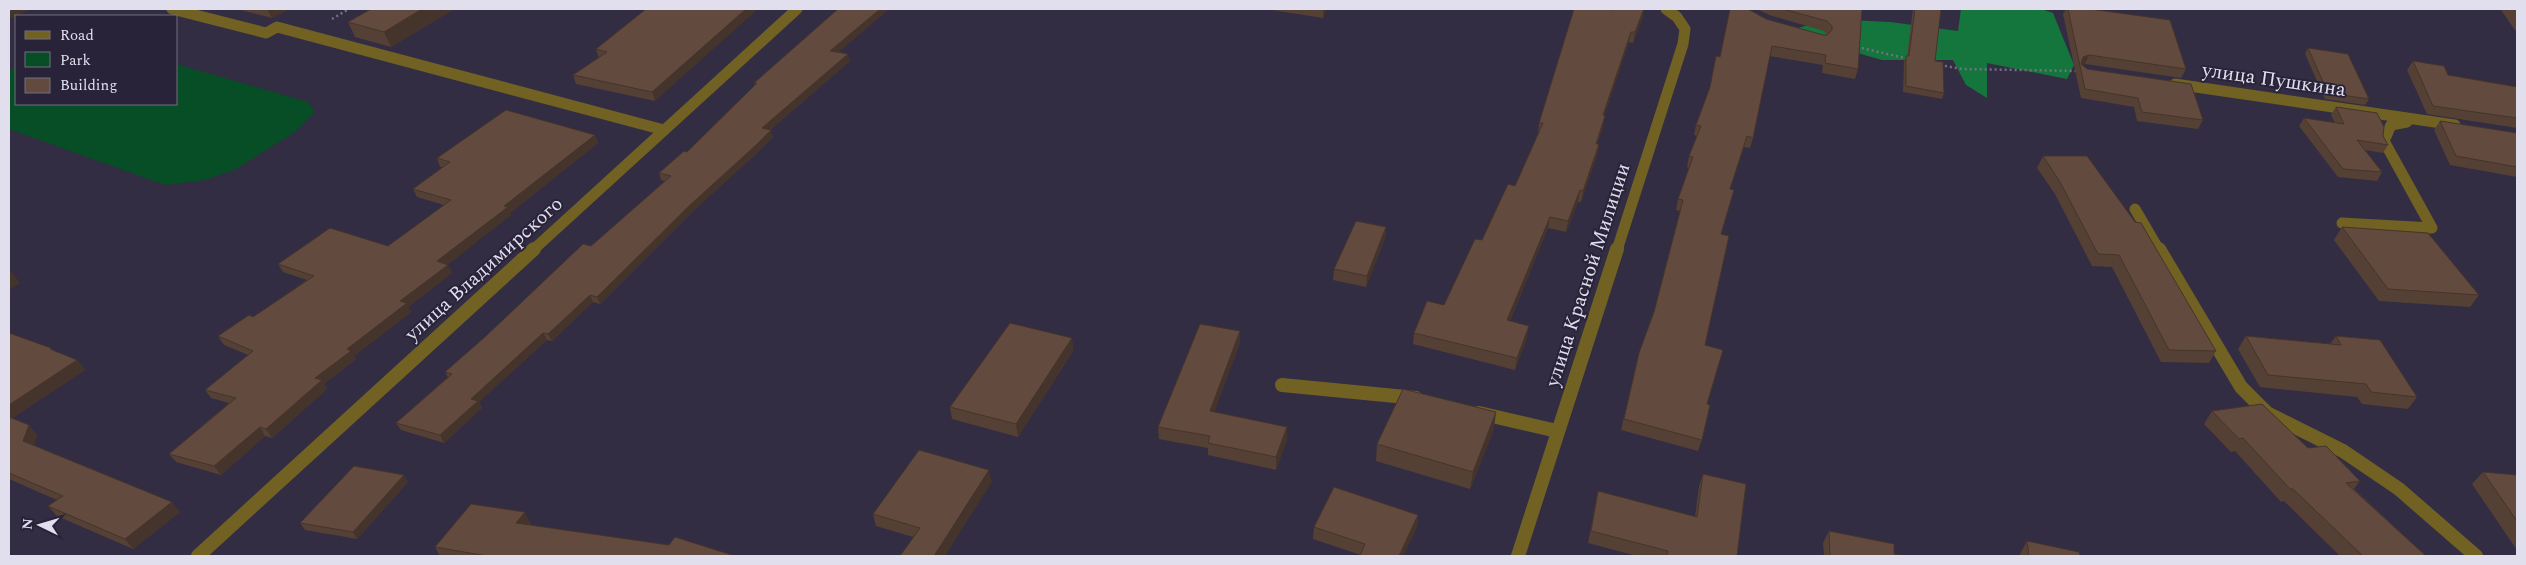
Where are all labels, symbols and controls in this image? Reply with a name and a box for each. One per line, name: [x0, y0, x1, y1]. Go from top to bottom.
legend: [15, 15, 178, 105]
text: Road: [60, 24, 94, 47]
text: Park: [60, 49, 91, 72]
street label: улица Пушкина: [2199, 55, 2348, 105]
text: Building: [60, 74, 117, 97]
street label: улица Красной Милиции: [1537, 159, 1638, 392]
street label: улица Владимирского: [397, 190, 570, 349]
north arrow: [15, 500, 65, 550]
text: N: [17, 517, 39, 531]

